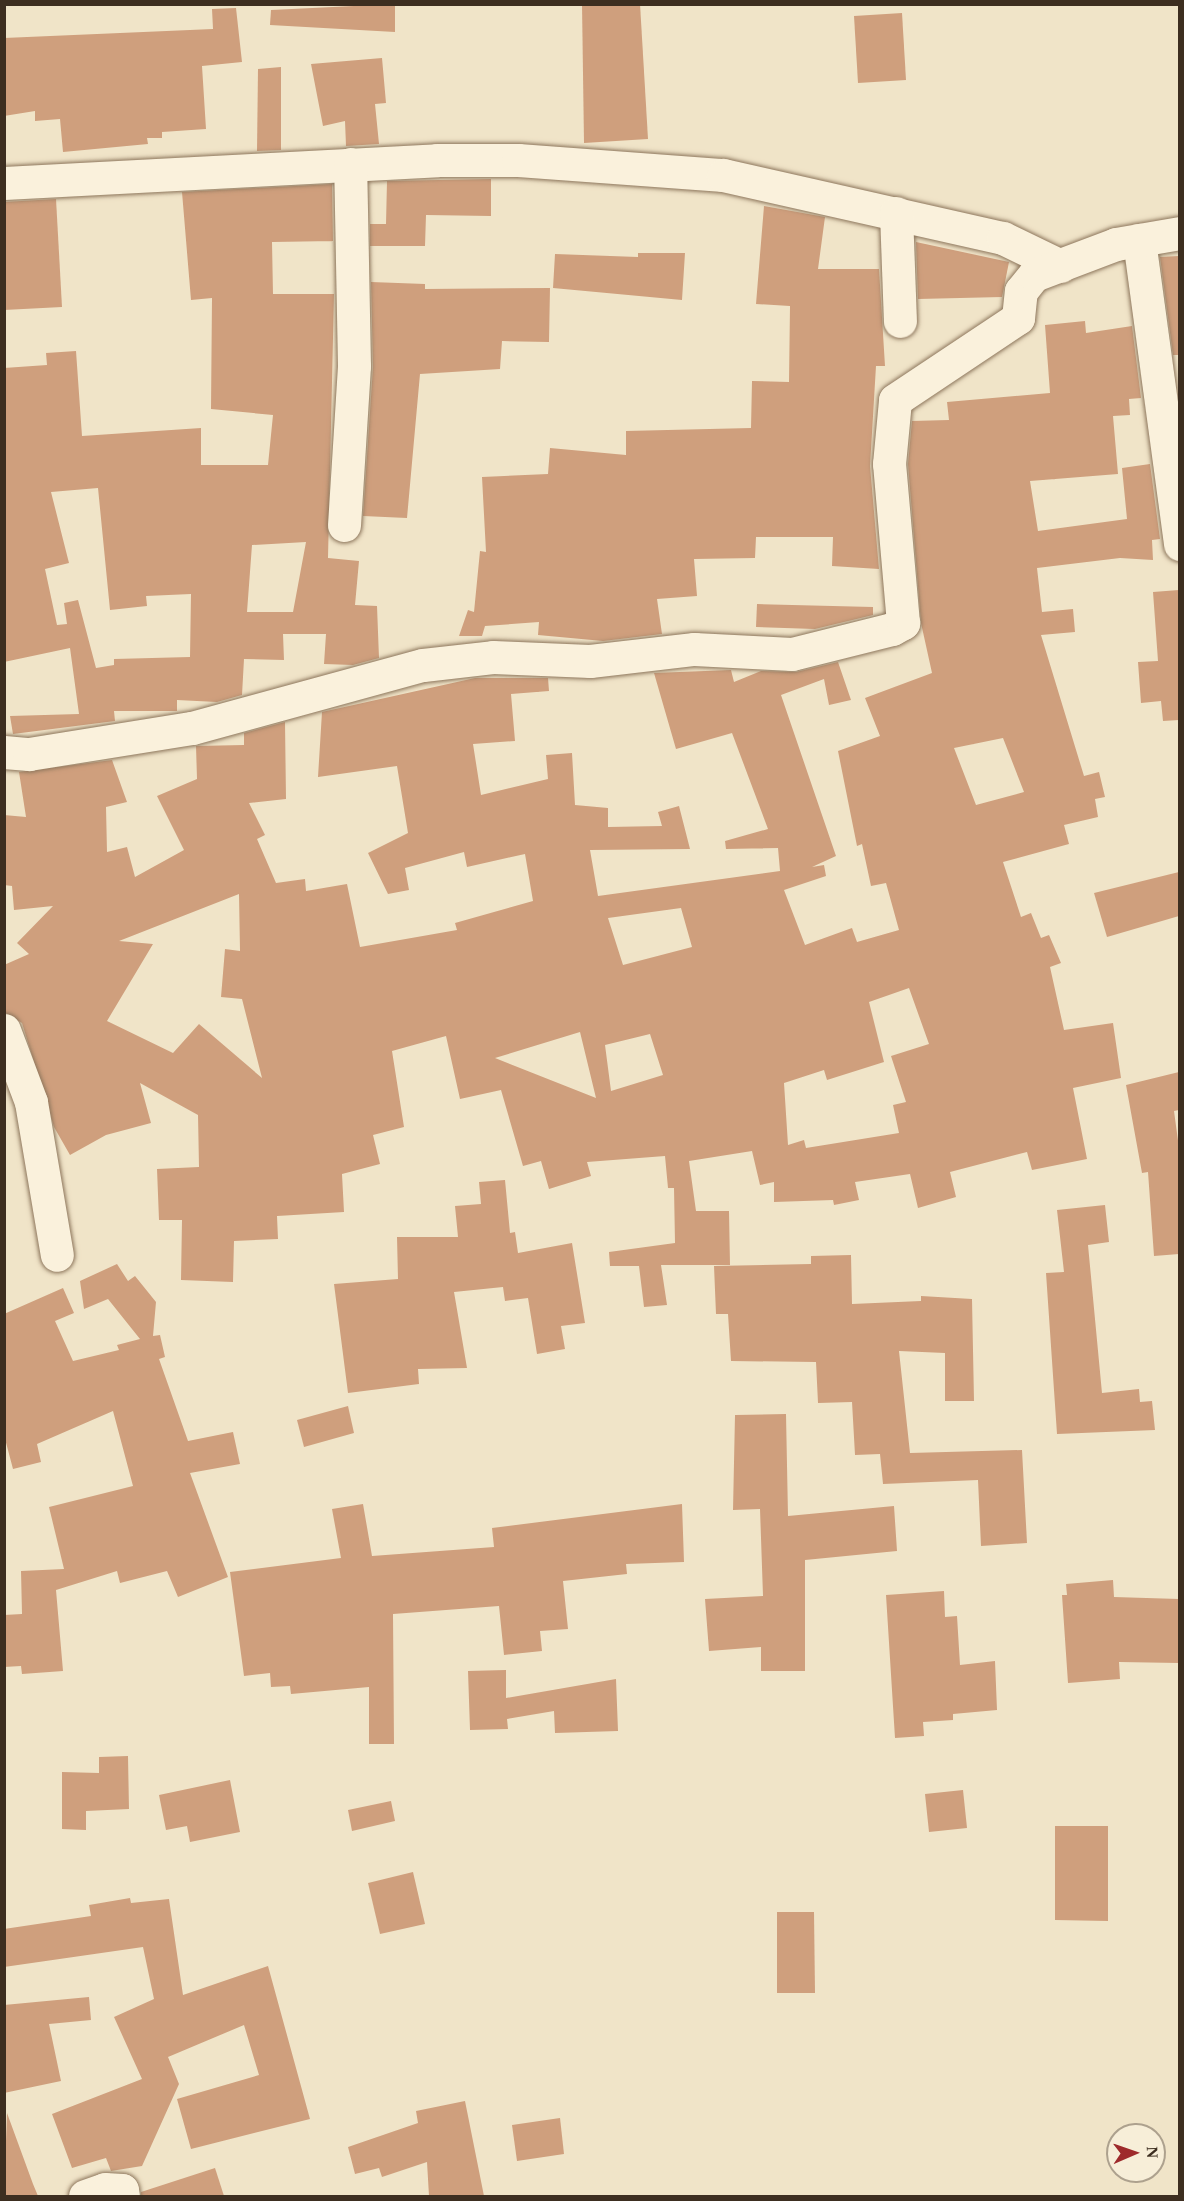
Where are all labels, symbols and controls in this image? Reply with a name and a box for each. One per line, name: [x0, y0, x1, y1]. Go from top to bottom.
north arrow: [1106, 2123, 1166, 2183]
text: N: [1144, 2146, 1161, 2158]

